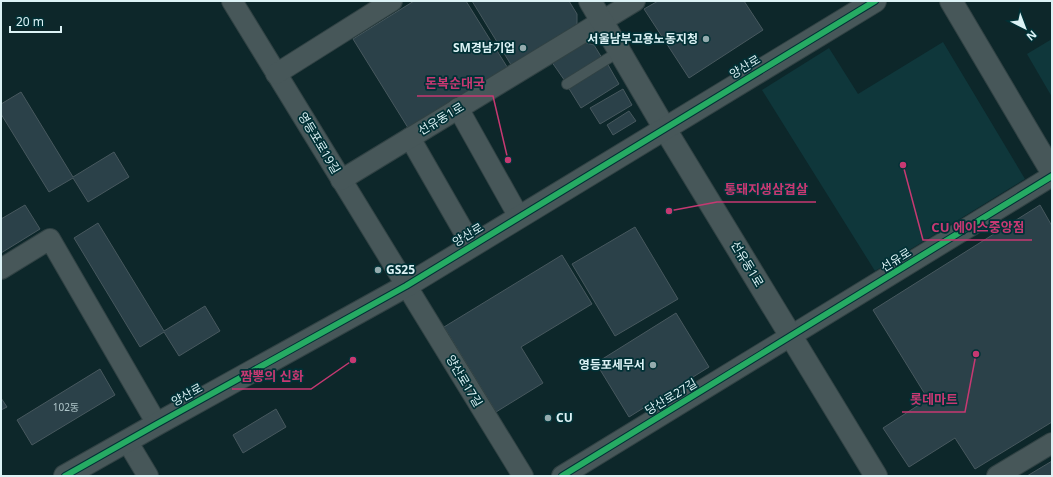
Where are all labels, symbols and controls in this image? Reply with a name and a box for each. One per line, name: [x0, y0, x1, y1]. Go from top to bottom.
scale bar: [10, 8, 61, 34]
north arrow: [1005, 8, 1045, 48]
text: 20 m: [16, 13, 44, 30]
text: N: [1024, 27, 1040, 44]
place label: 서울남부고용노동지청: [588, 30, 698, 47]
marker: 서울남부고용노동지청: [701, 34, 711, 44]
place label: SM경남기업: [453, 39, 515, 56]
marker: SM경남기업: [518, 43, 528, 53]
street label: 양산로: [726, 51, 763, 82]
callout: 돈복순대국: [417, 71, 493, 96]
text: 돈복순대국: [425, 74, 485, 92]
street label: 선유동1로: [414, 98, 467, 139]
street label: 영등포로19길: [294, 109, 344, 177]
callout: 통돼지생삼겹살: [717, 177, 816, 202]
text: 통돼지생삼겹살: [724, 180, 808, 198]
callout: CU 에이스중앙점: [923, 215, 1032, 240]
text: CU 에이스중앙점: [931, 218, 1025, 236]
street label: 양산로: [449, 219, 486, 250]
street label: 선유동1로: [727, 237, 768, 290]
street label: 선유로: [877, 244, 914, 276]
place label: GS25: [386, 261, 415, 278]
marker: GS25: [373, 265, 383, 275]
street label: 양산로17길: [442, 352, 487, 410]
place label: 영등포세무서: [579, 356, 645, 373]
marker: 영등포세무서: [648, 360, 658, 370]
callout: 짬뽕의 신화: [232, 364, 311, 389]
text: 짬뽕의 신화: [240, 367, 304, 385]
street label: 당산로27길: [642, 374, 700, 419]
street label: 양산로: [168, 379, 205, 410]
callout: 롯데마트: [902, 387, 965, 412]
text: 롯데마트: [910, 390, 958, 408]
house number: 102동: [53, 400, 79, 414]
place label: CU: [556, 409, 573, 426]
marker: CU: [543, 413, 553, 423]

